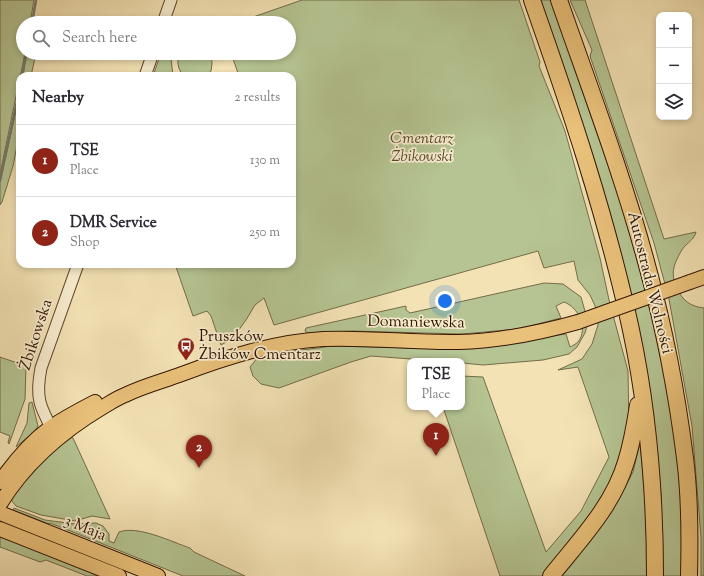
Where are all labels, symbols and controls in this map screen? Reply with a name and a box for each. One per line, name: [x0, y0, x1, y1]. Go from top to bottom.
map controls: [656, 12, 692, 120]
button: +: [656, 12, 692, 48]
search box: [16, 16, 296, 60]
icon: search: [30, 27, 52, 49]
text: Search here: [62, 28, 137, 49]
button: −: [656, 48, 692, 84]
button: layers: [656, 84, 692, 120]
text: Nearby: [32, 86, 84, 110]
text: 2 results: [235, 89, 280, 107]
park label: Cmentarz Żbikowski: [390, 128, 454, 169]
text: TSE: [70, 141, 99, 162]
text: 1: [43, 152, 47, 170]
text: 130 m: [250, 152, 280, 170]
text: Place: [70, 162, 99, 180]
street label: Autostrada Wolności: [620, 209, 678, 357]
text: DMR Service: [70, 213, 157, 234]
text: 2: [42, 224, 48, 242]
text: 250 m: [249, 224, 280, 242]
text: Shop: [70, 234, 99, 252]
your location: [435, 291, 455, 311]
street label: Żbikowska: [15, 296, 60, 374]
street label: Domaniewska: [367, 311, 466, 335]
place label: Pruszków Żbików Cmentarz: [199, 326, 321, 367]
bus stop icon: Pruszków Żbików Cmentarz: [176, 336, 196, 361]
popup: [407, 358, 465, 410]
text: TSE: [422, 365, 450, 386]
text: Place: [422, 386, 450, 404]
pin: 1: [423, 423, 449, 456]
pin: 2: [186, 435, 212, 468]
street label: 3 Maja: [60, 510, 110, 548]

